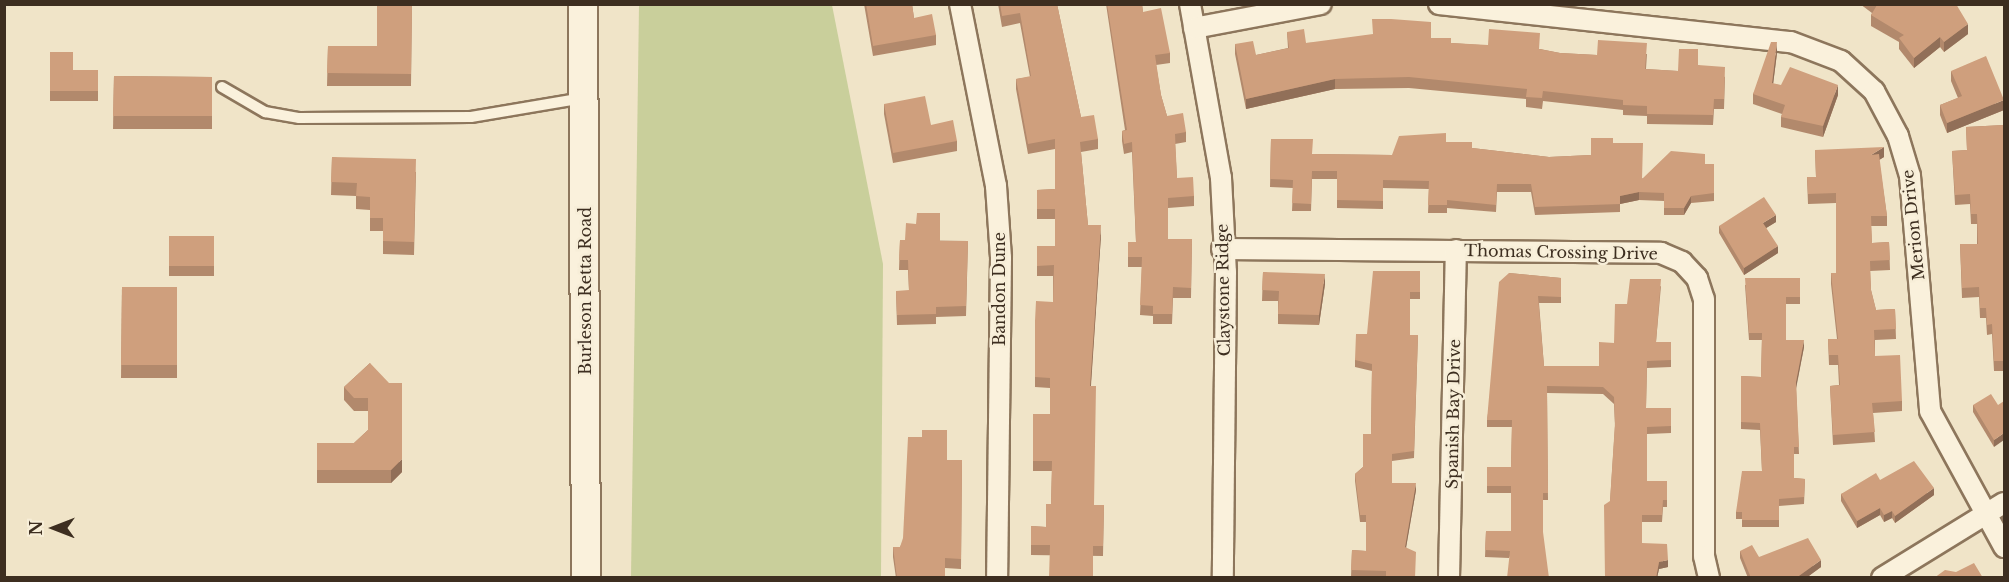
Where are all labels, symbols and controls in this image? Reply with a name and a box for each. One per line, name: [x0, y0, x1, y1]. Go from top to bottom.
street label: Merion Drive: [1898, 169, 1928, 281]
street label: Burleson Retta Road: [575, 207, 595, 375]
street label: Claystone Ridge: [1212, 224, 1234, 356]
street label: Bandon Dune: [989, 232, 1009, 346]
street label: Thomas Crossing Drive: [1464, 241, 1658, 263]
street label: Spanish Bay Drive: [1442, 339, 1464, 489]
north arrow: [24, 498, 84, 558]
text: N: [26, 520, 46, 536]

